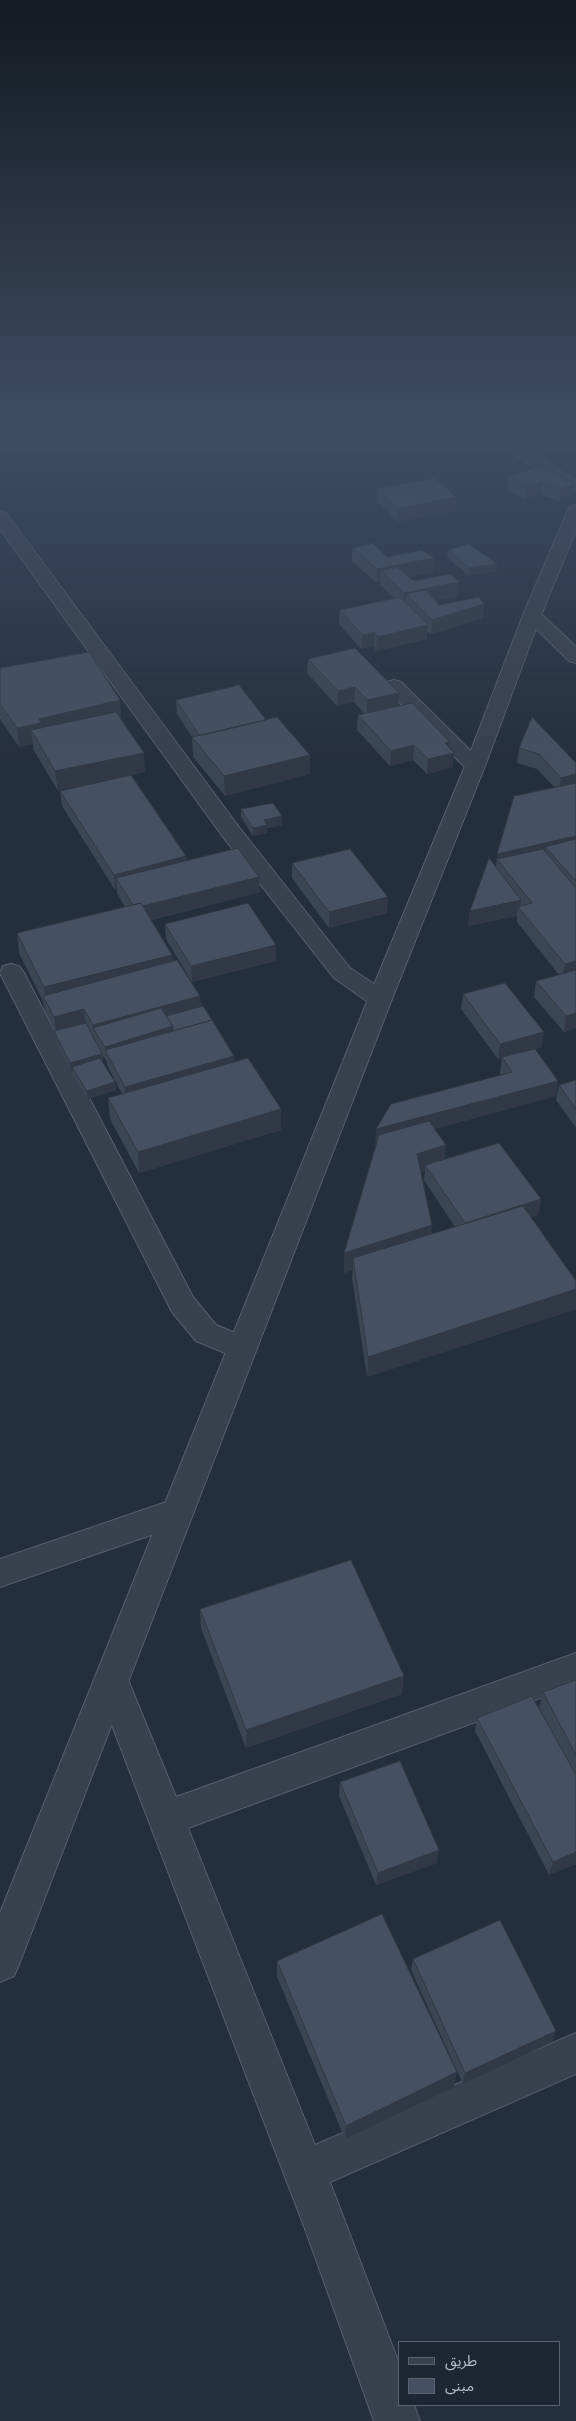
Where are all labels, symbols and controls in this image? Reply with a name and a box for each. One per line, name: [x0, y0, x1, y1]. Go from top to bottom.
legend: [398, 2341, 561, 2406]
text: طريق: [445, 2352, 477, 2370]
text: مبنى: [445, 2377, 474, 2395]

